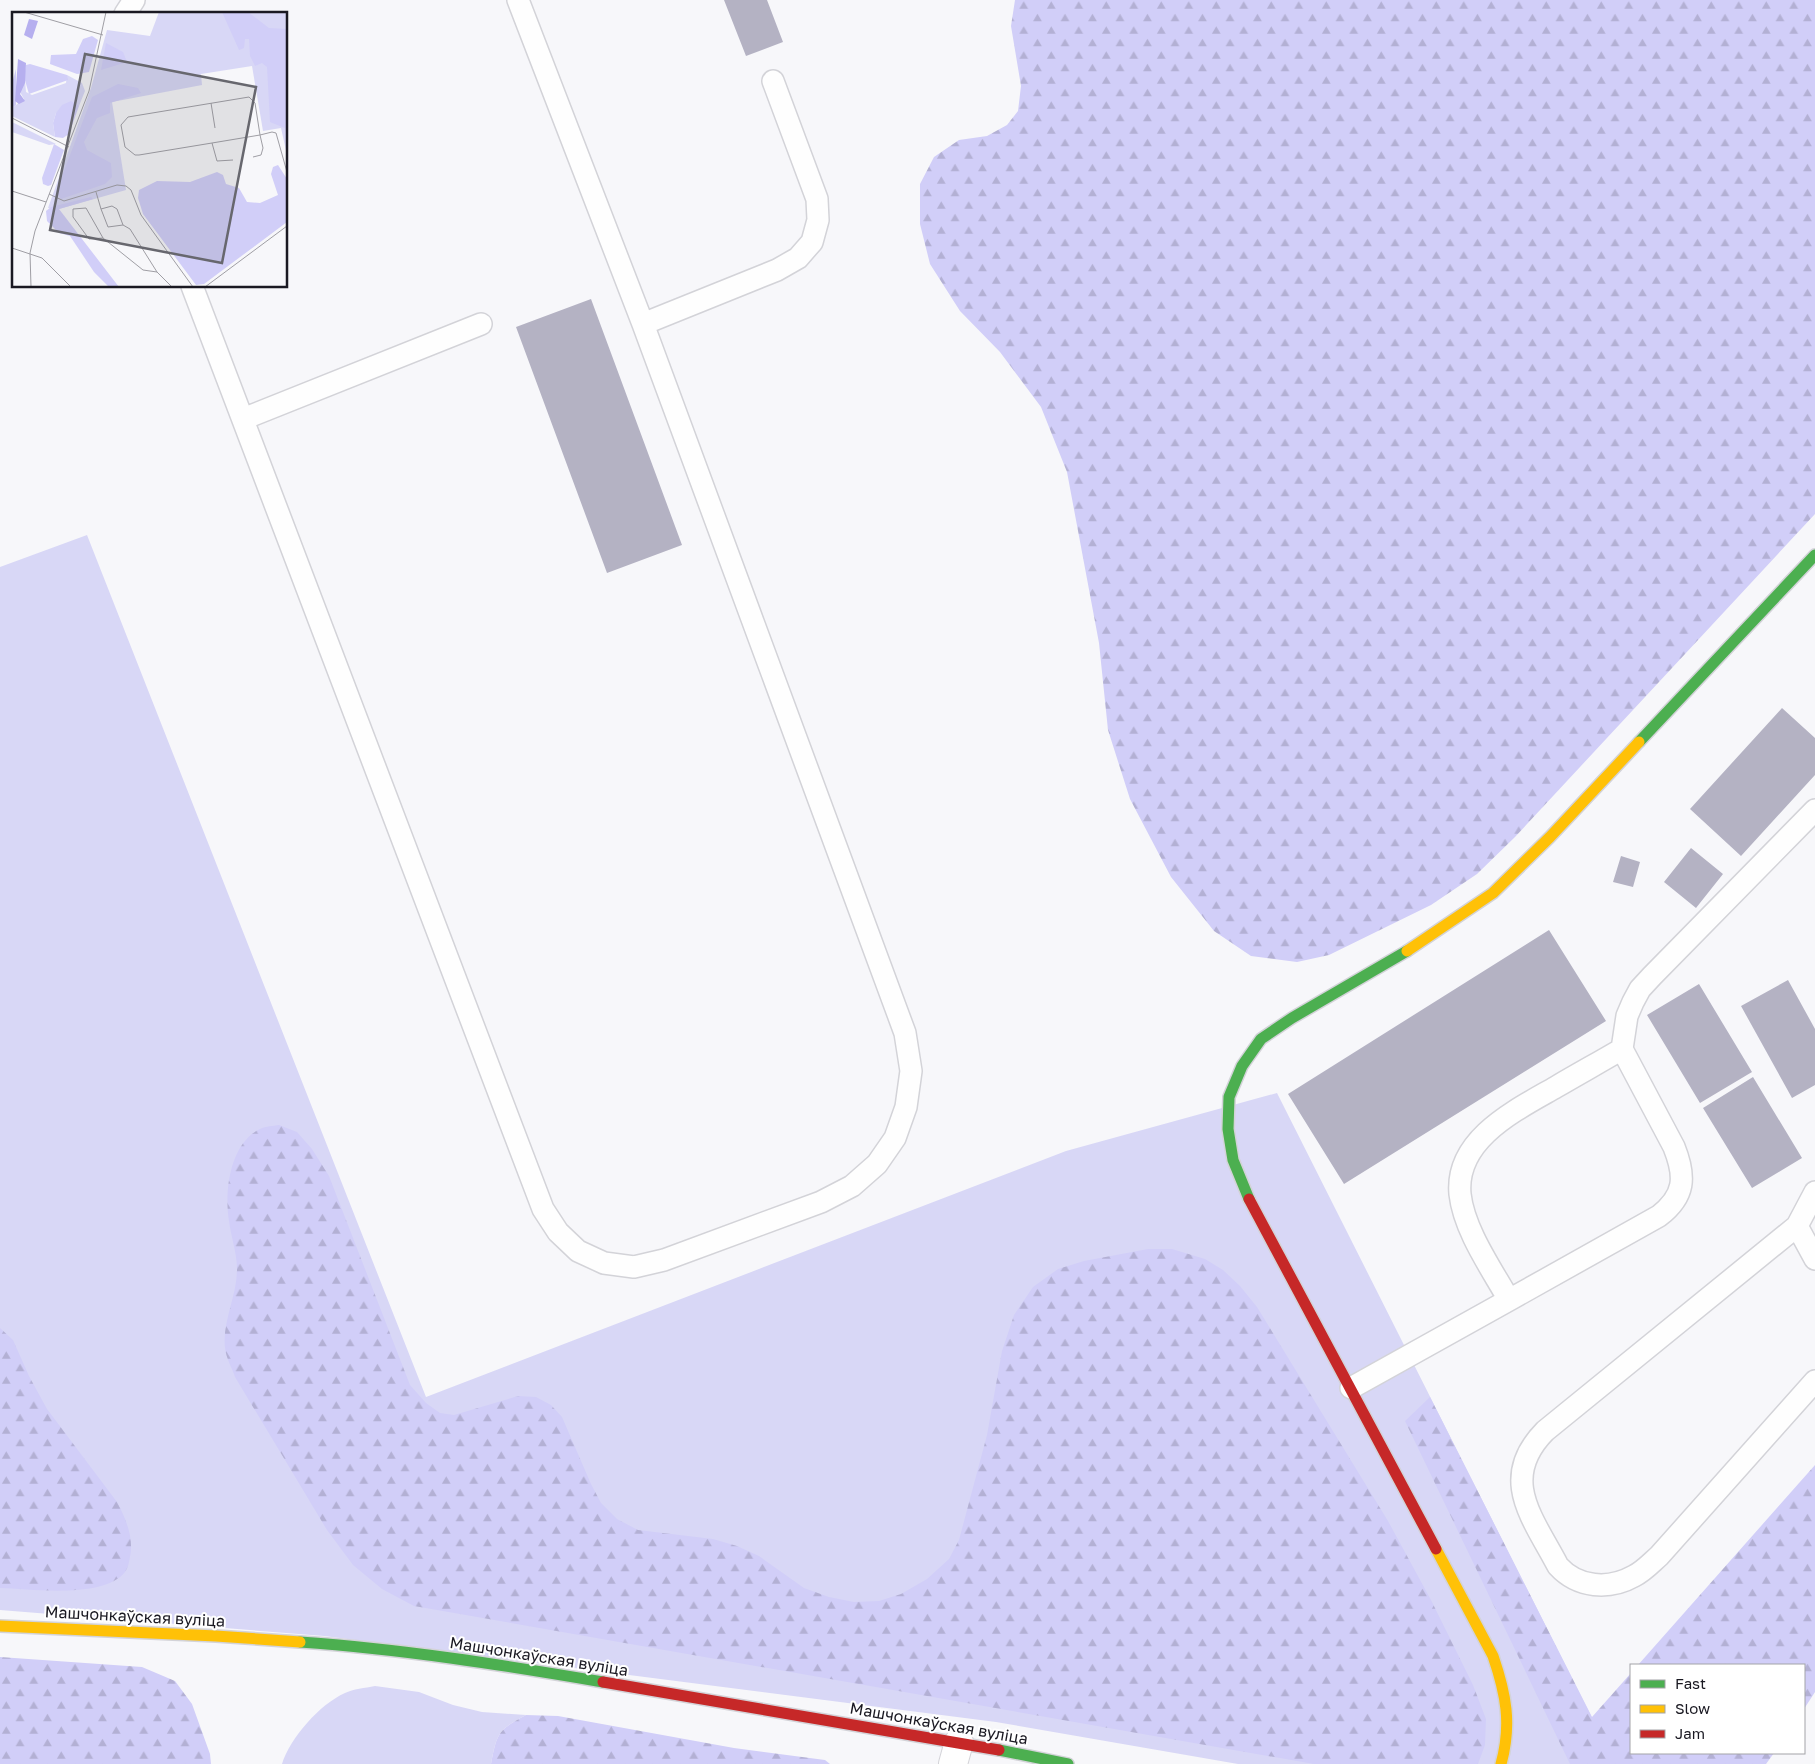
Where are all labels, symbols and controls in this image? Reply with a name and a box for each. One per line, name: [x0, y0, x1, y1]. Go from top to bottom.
inset map: [12, 12, 288, 288]
street label: Машчонкаўская вуліца: [44, 1601, 226, 1631]
street label: Машчонкаўская вуліца: [448, 1632, 630, 1680]
legend: [1630, 1664, 1805, 1754]
text: Fast: [1675, 1674, 1706, 1692]
street label: Машчонкаўская вуліца: [848, 1697, 1030, 1749]
text: Slow: [1675, 1699, 1710, 1717]
text: Jam: [1675, 1724, 1705, 1742]

